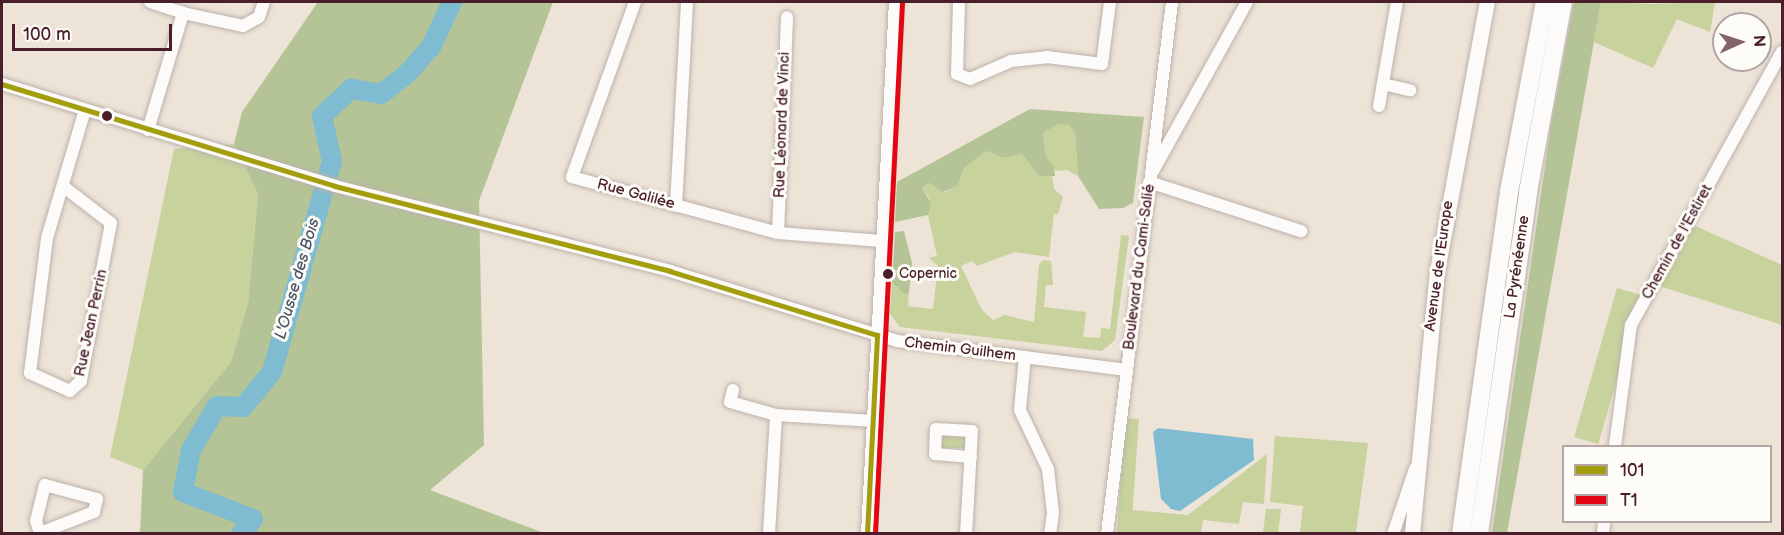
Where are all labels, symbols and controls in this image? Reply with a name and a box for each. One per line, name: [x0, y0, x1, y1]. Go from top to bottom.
scale bar: [15, 12, 176, 50]
north arrow: [1712, 12, 1772, 72]
text: 100 m: [23, 24, 71, 45]
text: N: [1749, 35, 1768, 48]
street label: Rue Léonard de Vinci: [770, 51, 794, 199]
unlabelled marker: [101, 110, 113, 122]
street label: Rue Galilée: [595, 175, 677, 213]
street label: Chemin de l'Estiret: [1638, 181, 1716, 303]
street label: Boulevard du Cami-Salié: [1120, 183, 1158, 351]
street label: Avenue de l'Europe: [1421, 200, 1457, 332]
street label: La Pyrénéenne: [1501, 214, 1533, 320]
water label: L'Ousse des Bois: [272, 216, 324, 342]
place label: Copernic: [899, 266, 957, 282]
street label: Rue Jean Perrin: [71, 267, 111, 379]
marker: Copernic: [882, 268, 894, 280]
street label: Chemin Guilhem: [903, 333, 1017, 365]
legend: [1562, 445, 1772, 523]
text: 101: [1620, 460, 1645, 481]
text: T1: [1620, 490, 1638, 511]

